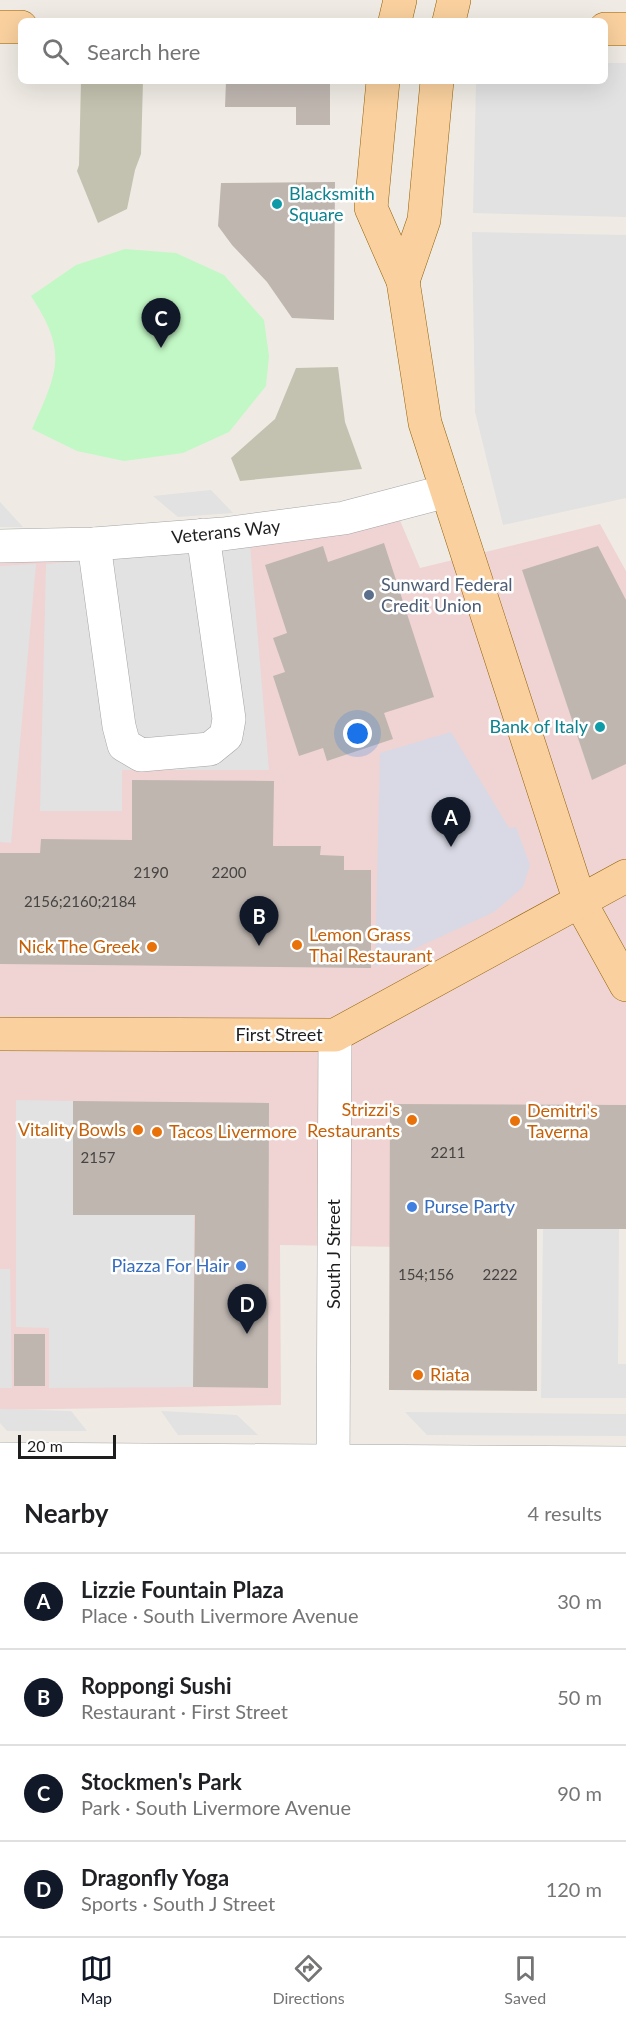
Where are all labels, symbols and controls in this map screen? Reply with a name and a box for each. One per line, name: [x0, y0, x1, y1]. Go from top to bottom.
search box: [18, 18, 608, 84]
icon: search: [39, 35, 72, 68]
text: Search here: [87, 38, 200, 65]
place label: Blacksmith Square: [289, 182, 375, 225]
marker: Blacksmith Square: [270, 197, 284, 211]
pin: C: [142, 298, 180, 348]
street label: Veterans Way: [170, 514, 282, 548]
place label: Sunward Federal Credit Union: [381, 573, 513, 616]
marker: Sunward Federal Credit Union: [362, 588, 376, 602]
place label: Bank of Italy: [489, 715, 589, 737]
your location: [343, 719, 372, 748]
marker: Bank of Italy: [593, 720, 607, 734]
pin: A: [432, 798, 470, 847]
house number: 2190: [134, 863, 169, 881]
house number: 2200: [212, 863, 247, 881]
house number: 2156;2160;2184: [24, 892, 136, 910]
pin: B: [240, 896, 278, 946]
place label: Lemon Grass Thai Restaurant: [309, 923, 433, 966]
place label: Nick The Greek: [18, 935, 141, 957]
marker: Lemon Grass Thai Restaurant: [290, 938, 304, 952]
marker: Nick The Greek: [145, 940, 159, 954]
street label: First Street: [235, 1023, 323, 1045]
place label: Strizzi's Restaurants: [307, 1098, 400, 1141]
place label: Demitri's Taverna: [527, 1099, 598, 1142]
marker: Strizzi's Restaurants: [405, 1113, 419, 1127]
marker: Demitri's Taverna: [508, 1114, 522, 1128]
place label: Vitality Bowls: [18, 1118, 126, 1140]
place label: Tacos Livermore: [169, 1120, 297, 1142]
marker: Vitality Bowls: [131, 1123, 145, 1137]
marker: Tacos Livermore: [150, 1125, 164, 1139]
house number: 2211: [431, 1143, 465, 1161]
house number: 2157: [81, 1148, 116, 1166]
place label: Purse Party: [424, 1195, 516, 1217]
street label: South J Street: [322, 1198, 344, 1309]
marker: Purse Party: [405, 1200, 419, 1214]
place label: Piazza For Hair: [111, 1254, 229, 1276]
marker: Piazza For Hair: [234, 1259, 248, 1273]
house number: 154;156: [398, 1265, 454, 1283]
house number: 2222: [483, 1265, 517, 1283]
pin: D: [228, 1284, 266, 1334]
place label: Riata: [430, 1363, 470, 1385]
marker: Riata: [411, 1368, 425, 1382]
scale bar: [18, 1432, 116, 1460]
text: 20 m: [27, 1436, 63, 1455]
text: Nearby: [24, 1497, 109, 1529]
text: 4 results: [527, 1501, 602, 1525]
text: Lizzie Fountain Plaza: [81, 1576, 284, 1603]
text: A: [37, 1589, 50, 1613]
text: 30 m: [557, 1589, 602, 1613]
text: Place · South Livermore Avenue: [81, 1603, 359, 1627]
text: Roppongi Sushi: [81, 1672, 232, 1699]
text: B: [37, 1685, 50, 1709]
text: 50 m: [557, 1685, 602, 1709]
text: Restaurant · First Street: [81, 1699, 288, 1723]
text: Stockmen's Park: [81, 1768, 242, 1795]
text: C: [37, 1781, 50, 1805]
text: 90 m: [557, 1781, 602, 1805]
text: Park · South Livermore Avenue: [81, 1795, 351, 1819]
text: Dragonfly Yoga: [81, 1864, 229, 1891]
text: D: [36, 1877, 51, 1901]
text: 120 m: [546, 1877, 602, 1901]
text: Sports · South J Street: [81, 1891, 275, 1915]
tab: Map: [80, 1952, 113, 2007]
tab: Directions: [272, 1952, 345, 2007]
tab: Saved: [504, 1952, 546, 2007]

